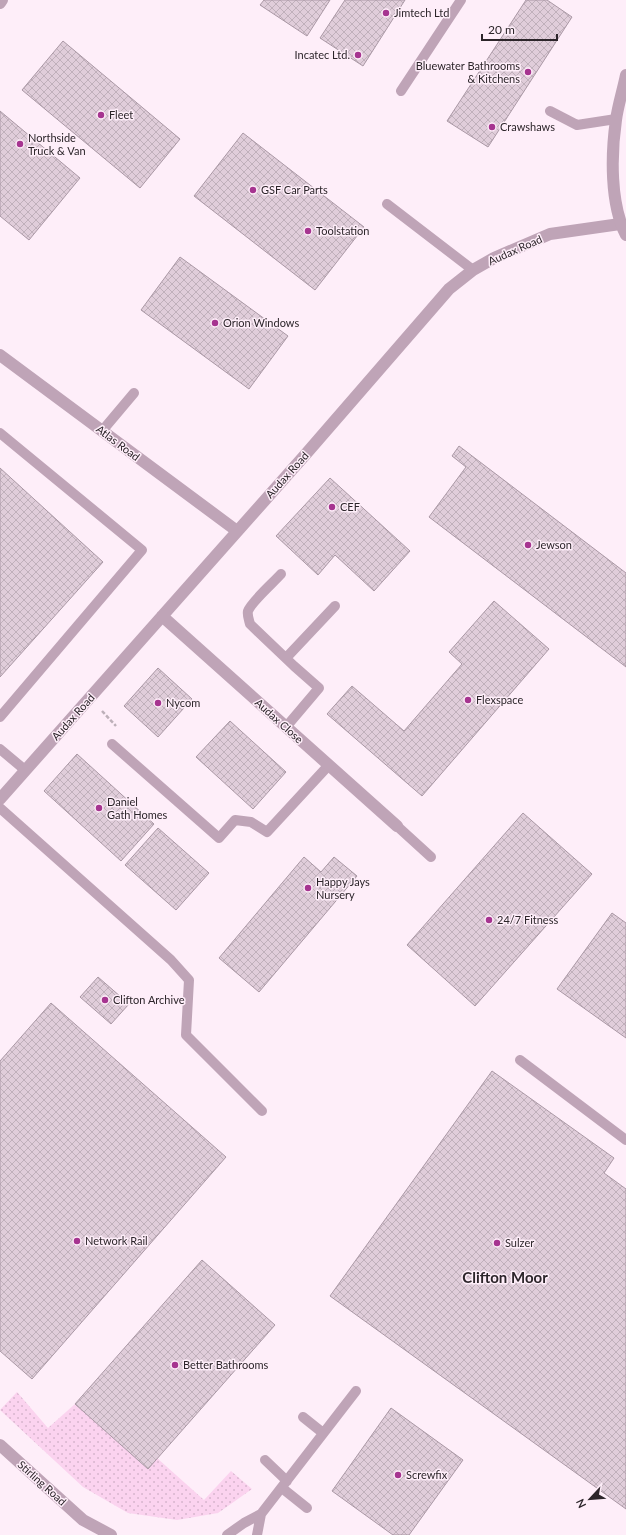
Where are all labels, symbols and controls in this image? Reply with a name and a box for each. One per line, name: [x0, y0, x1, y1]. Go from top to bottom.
place label: Jimtech Ltd: [394, 6, 449, 19]
marker: Jimtech Ltd: [381, 8, 391, 18]
scale bar: [482, 16, 557, 42]
text: 20 m: [488, 22, 515, 37]
place label: Incatec Ltd.: [295, 48, 350, 61]
marker: Incatec Ltd.: [353, 50, 363, 60]
place label: Bluewater Bathrooms & Kitchens: [416, 59, 520, 85]
marker: Bluewater Bathrooms & Kitchens: [523, 67, 533, 77]
place label: Fleet: [109, 108, 133, 121]
marker: Fleet: [96, 110, 106, 120]
place label: Crawshaws: [500, 120, 555, 133]
marker: Crawshaws: [487, 122, 497, 132]
place label: Northside Truck & Van: [28, 131, 86, 157]
marker: Northside Truck & Van: [15, 139, 25, 149]
place label: GSF Car Parts: [261, 183, 328, 196]
marker: GSF Car Parts: [248, 185, 258, 195]
place label: Toolstation: [316, 224, 369, 237]
marker: Toolstation: [303, 226, 313, 236]
street label: Audax Road: [486, 232, 544, 267]
place label: Orion Windows: [223, 316, 299, 329]
marker: Orion Windows: [210, 318, 220, 328]
street label: Atlas Road: [94, 422, 143, 463]
street label: Audax Road: [262, 449, 311, 500]
place label: CEF: [340, 500, 360, 513]
marker: CEF: [327, 502, 337, 512]
place label: Jewson: [536, 538, 572, 551]
marker: Jewson: [523, 540, 533, 550]
street label: Audax Road: [48, 691, 97, 742]
place label: Flexspace: [476, 693, 523, 706]
marker: Flexspace: [463, 695, 473, 705]
place label: Nycom: [166, 696, 200, 709]
street label: Audax Close: [253, 696, 306, 746]
marker: Nycom: [153, 698, 163, 708]
place label: Daniel Gath Homes: [107, 795, 168, 821]
marker: Daniel Gath Homes: [94, 803, 104, 813]
place label: Happy Jays Nursery: [316, 875, 370, 901]
marker: Happy Jays Nursery: [303, 883, 313, 893]
place label: 24/7 Fitness: [497, 913, 558, 926]
marker: 24/7 Fitness: [484, 915, 494, 925]
place label: Clifton Archive: [113, 993, 185, 1006]
marker: Clifton Archive: [100, 995, 110, 1005]
place label: Network Rail: [85, 1234, 148, 1247]
marker: Network Rail: [72, 1236, 82, 1246]
place label: Sulzer: [505, 1236, 534, 1249]
marker: Sulzer: [492, 1238, 502, 1248]
district label: Clifton Moor: [462, 1268, 548, 1286]
place label: Better Bathrooms: [183, 1358, 268, 1371]
marker: Better Bathrooms: [170, 1360, 180, 1370]
street label: Stirling Road: [15, 1457, 69, 1508]
place label: Screwfix: [406, 1468, 448, 1481]
marker: Screwfix: [393, 1470, 403, 1480]
north arrow: [570, 1479, 610, 1519]
text: N: [573, 1497, 588, 1510]

